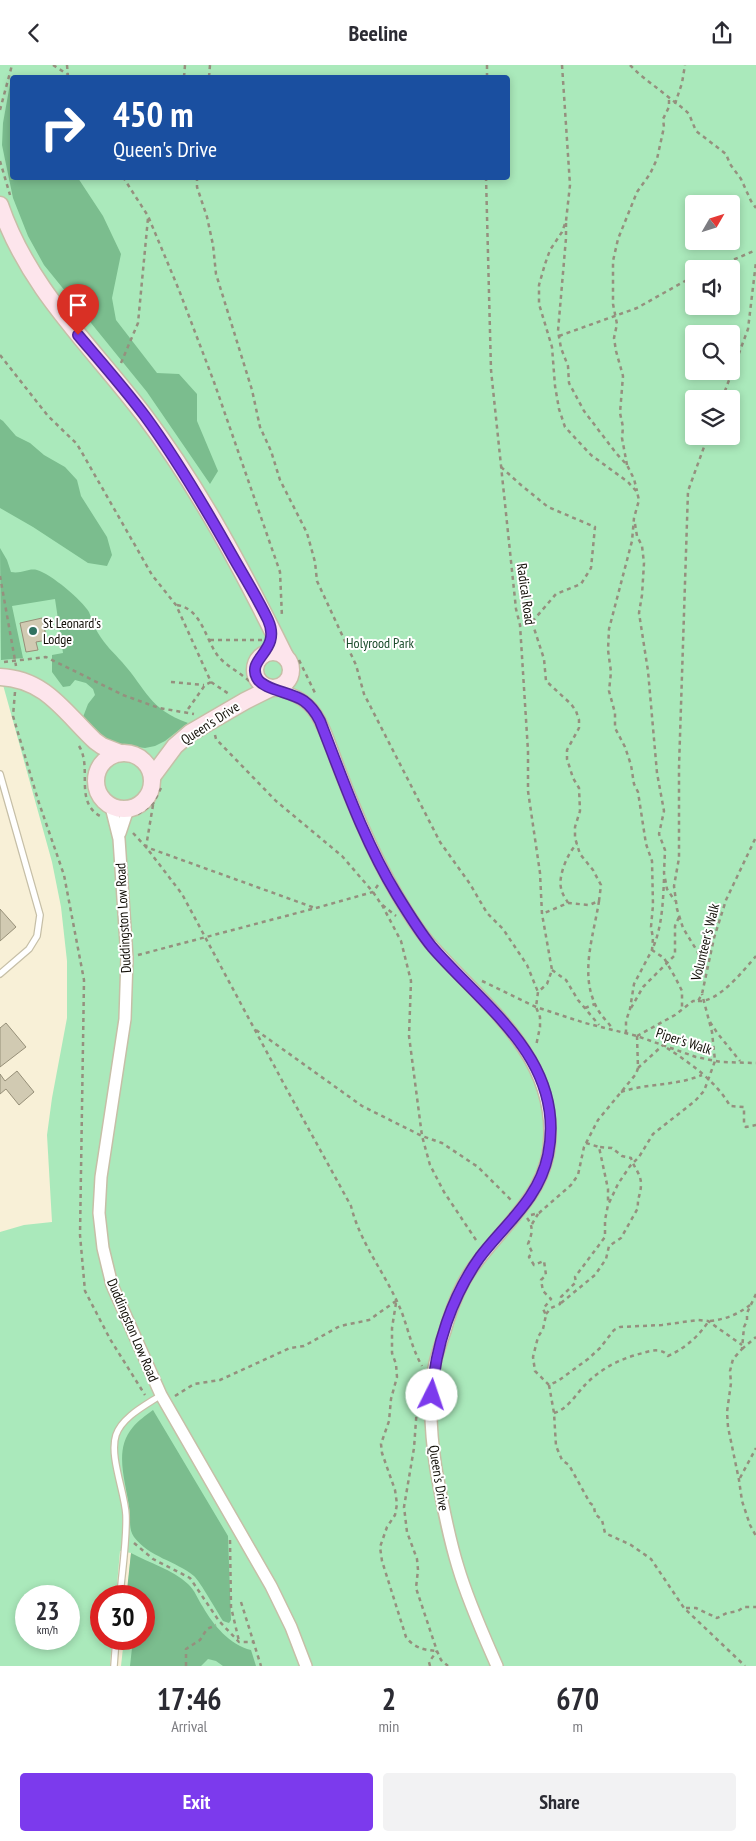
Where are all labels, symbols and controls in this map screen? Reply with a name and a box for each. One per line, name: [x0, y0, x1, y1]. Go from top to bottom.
icon: back: [20, 19, 48, 47]
text: Beeline: [348, 19, 408, 47]
icon: share: [708, 19, 736, 47]
text: 450 m: [113, 91, 194, 137]
icon: right: [30, 95, 95, 160]
text: Queen's Drive: [113, 135, 217, 163]
north arrow: [685, 195, 740, 250]
map controls: [685, 195, 740, 445]
button: sound: [685, 260, 740, 315]
pin: [57, 284, 99, 335]
icon: arrive: [64, 291, 92, 319]
button: search: [685, 325, 740, 380]
button: layers: [685, 390, 740, 445]
street label: Radical Road: [513, 562, 539, 626]
place label: St Leonard's Lodge: [43, 614, 101, 648]
marker: St Leonard's Lodge: [27, 625, 39, 637]
park label: Holyrood Park: [346, 634, 414, 652]
street label: Queen's Drive: [177, 697, 243, 749]
street label: Duddingston Low Road: [111, 862, 135, 974]
street label: Volunteer's Walk: [686, 901, 723, 983]
street label: Piper's Walk: [654, 1024, 715, 1059]
street label: Duddingston Low Road: [103, 1276, 163, 1384]
position arrow: [405, 1368, 457, 1420]
street label: Queen's Drive: [425, 1444, 453, 1512]
speed limit sign: 30: [90, 1585, 155, 1650]
text: 23: [36, 1595, 59, 1627]
text: km/h: [37, 1622, 58, 1637]
text: 17:46: [157, 1679, 222, 1718]
text: 2: [382, 1679, 396, 1718]
text: 670: [556, 1679, 599, 1718]
text: Arrival: [171, 1716, 207, 1736]
text: min: [378, 1716, 399, 1736]
text: m: [572, 1716, 583, 1736]
button: Exit: [20, 1773, 373, 1831]
button: Share: [383, 1773, 736, 1831]

